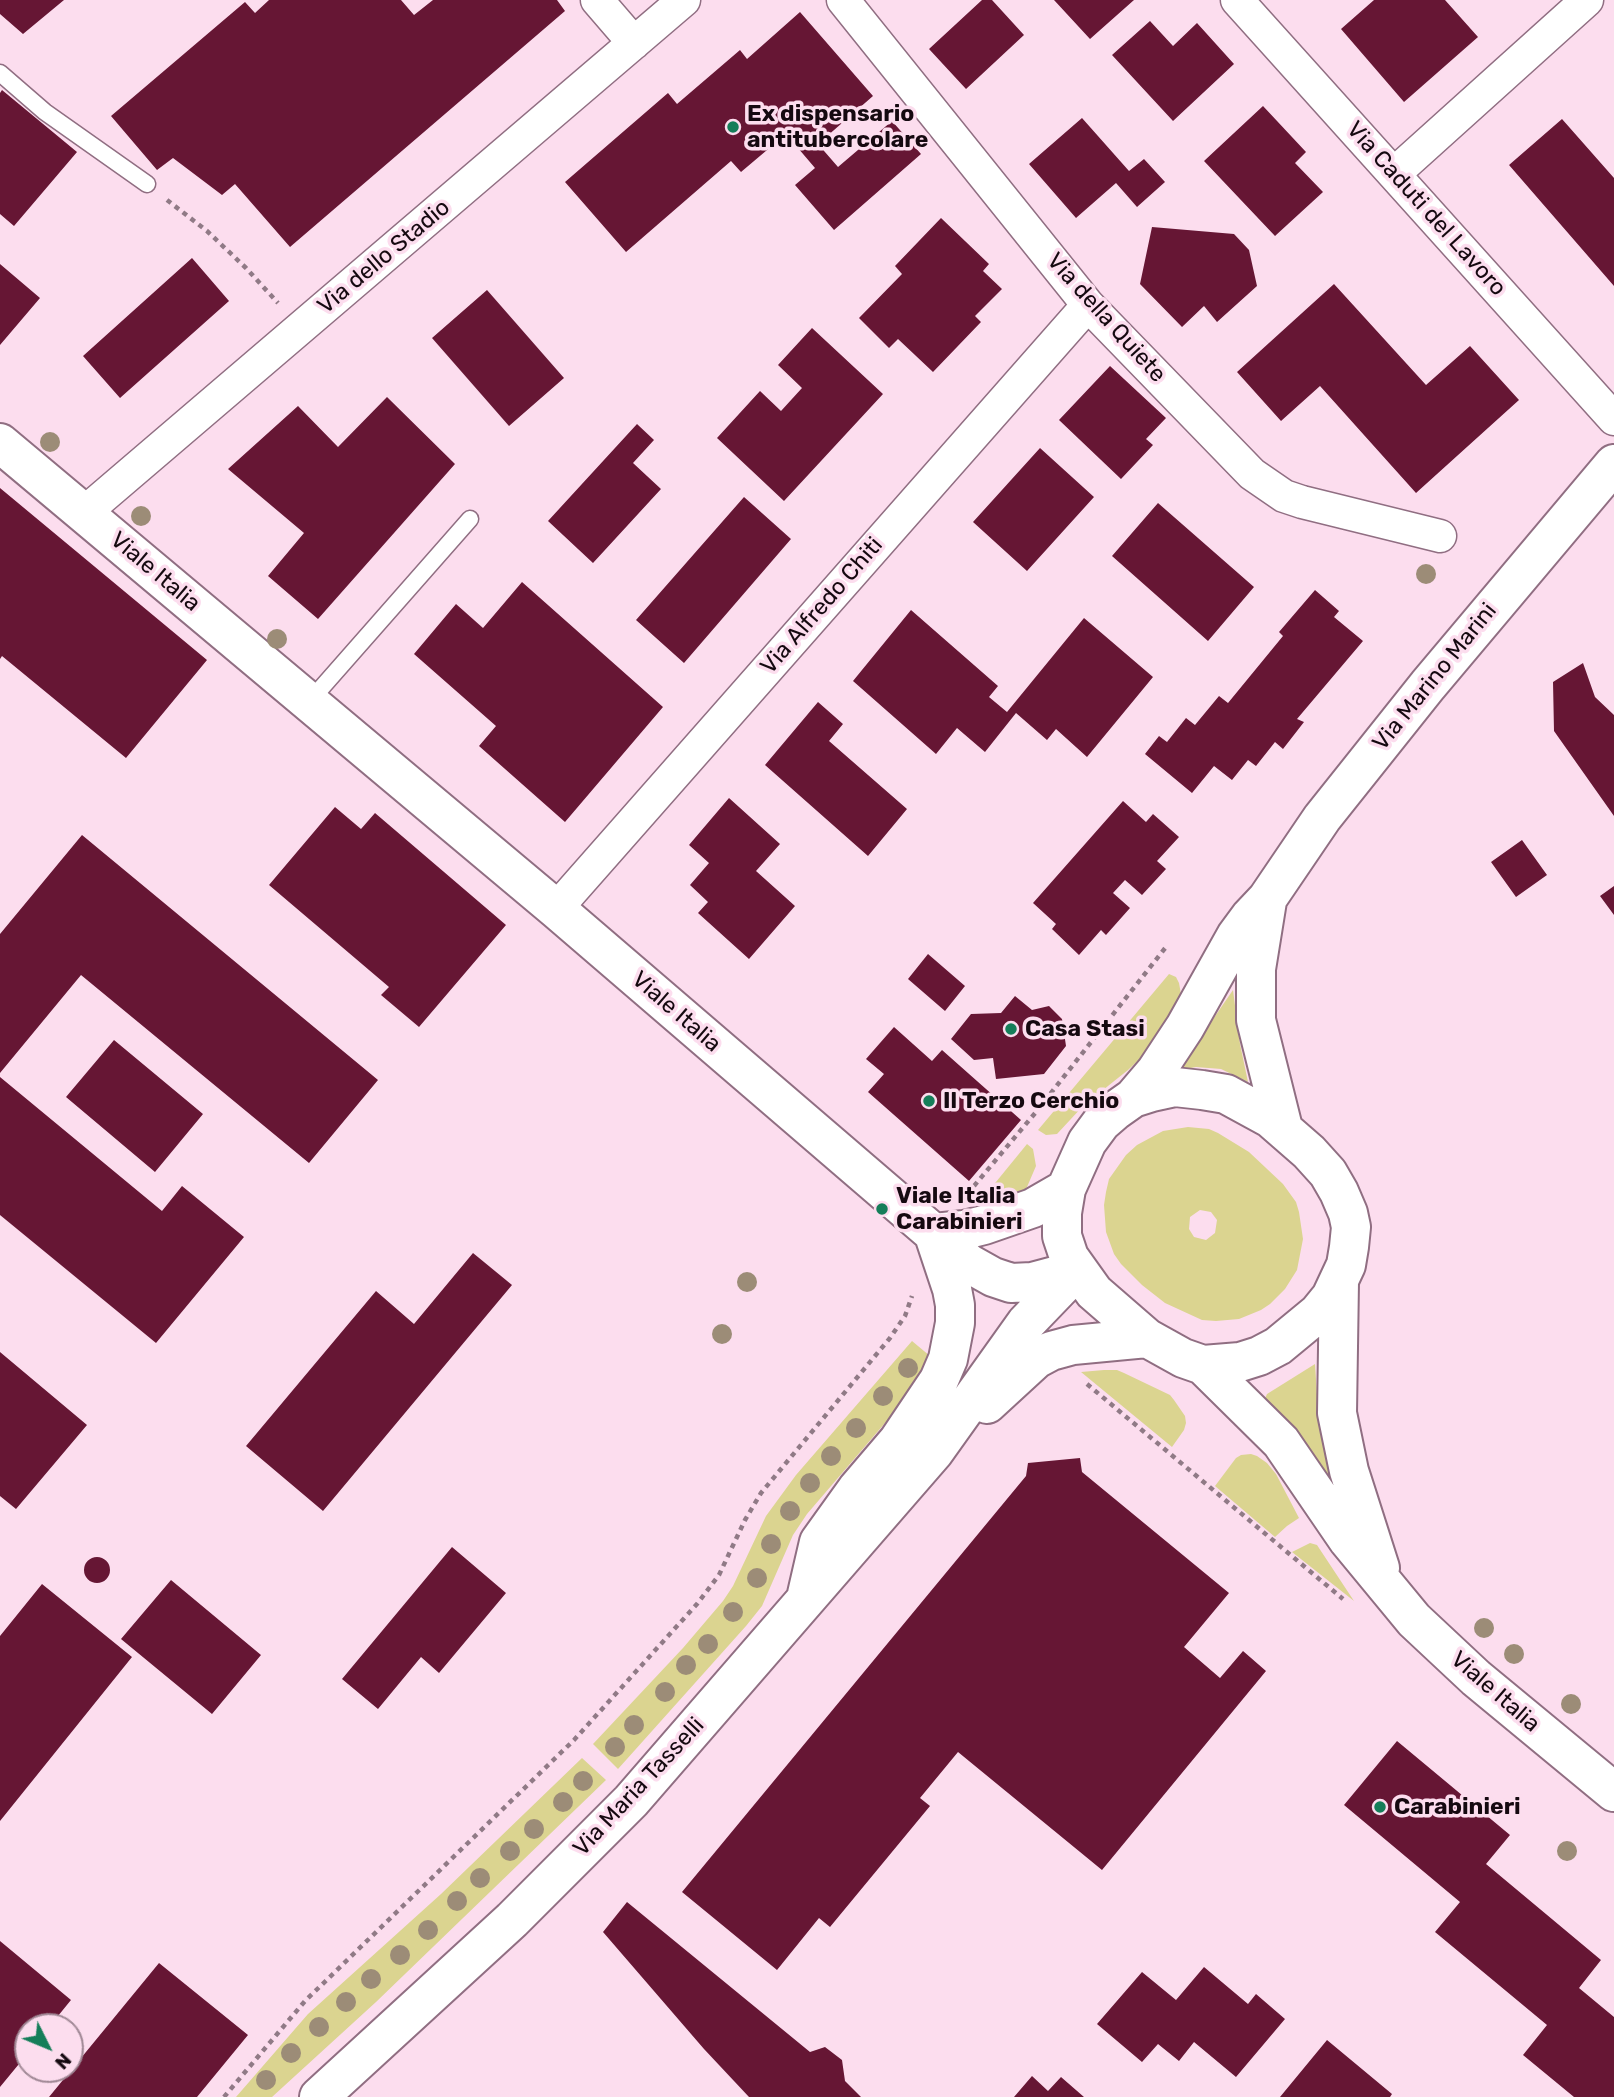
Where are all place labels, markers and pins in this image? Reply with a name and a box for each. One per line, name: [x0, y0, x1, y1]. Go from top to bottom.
place label: Ex dispensario antitubercolare: [747, 100, 928, 154]
marker: Ex dispensario antitubercolare: [725, 119, 741, 135]
place label: Casa Stasi: [1025, 1015, 1145, 1043]
marker: Casa Stasi: [1003, 1021, 1019, 1037]
place label: Il Terzo Cerchio: [943, 1087, 1119, 1115]
marker: Il Terzo Cerchio: [921, 1093, 937, 1109]
place label: Viale Italia Carabinieri: [896, 1182, 1023, 1236]
marker: Viale Italia Carabinieri: [874, 1201, 890, 1217]
place label: Carabinieri: [1394, 1793, 1521, 1821]
marker: Carabinieri: [1372, 1799, 1388, 1815]

